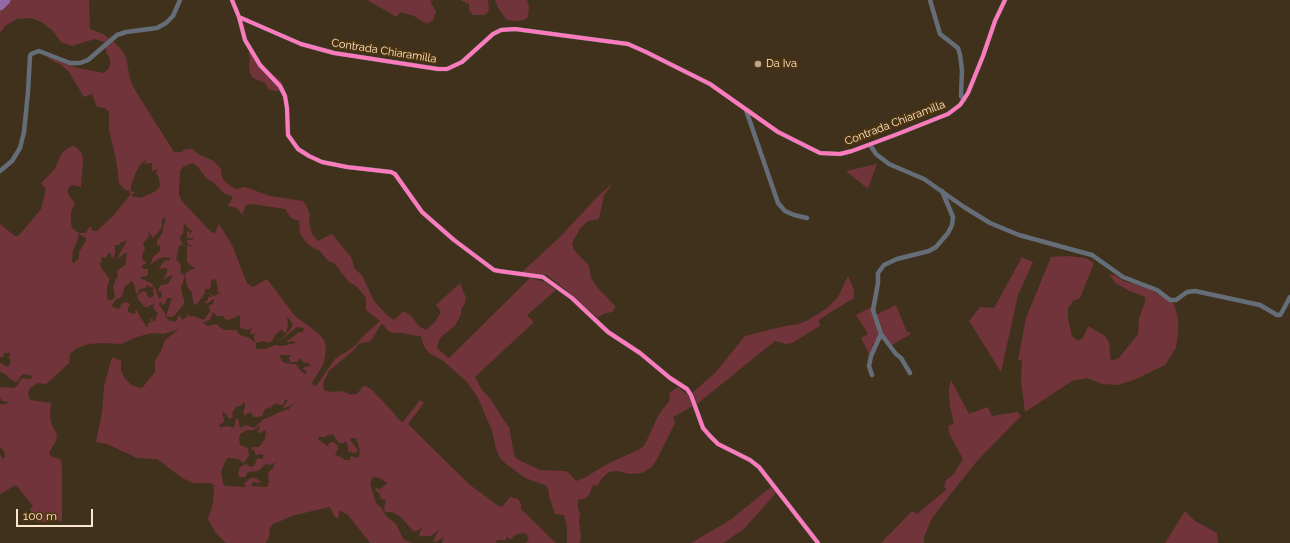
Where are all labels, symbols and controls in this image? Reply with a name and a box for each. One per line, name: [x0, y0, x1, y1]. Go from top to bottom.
street label: Contrada Chiaramilla: [330, 36, 438, 66]
place label: Da Iva: [766, 57, 797, 71]
marker: Da Iva: [753, 59, 763, 69]
street label: Contrada Chiaramilla: [843, 98, 947, 148]
scale bar: [18, 501, 95, 527]
text: 100 m: [23, 509, 57, 523]

